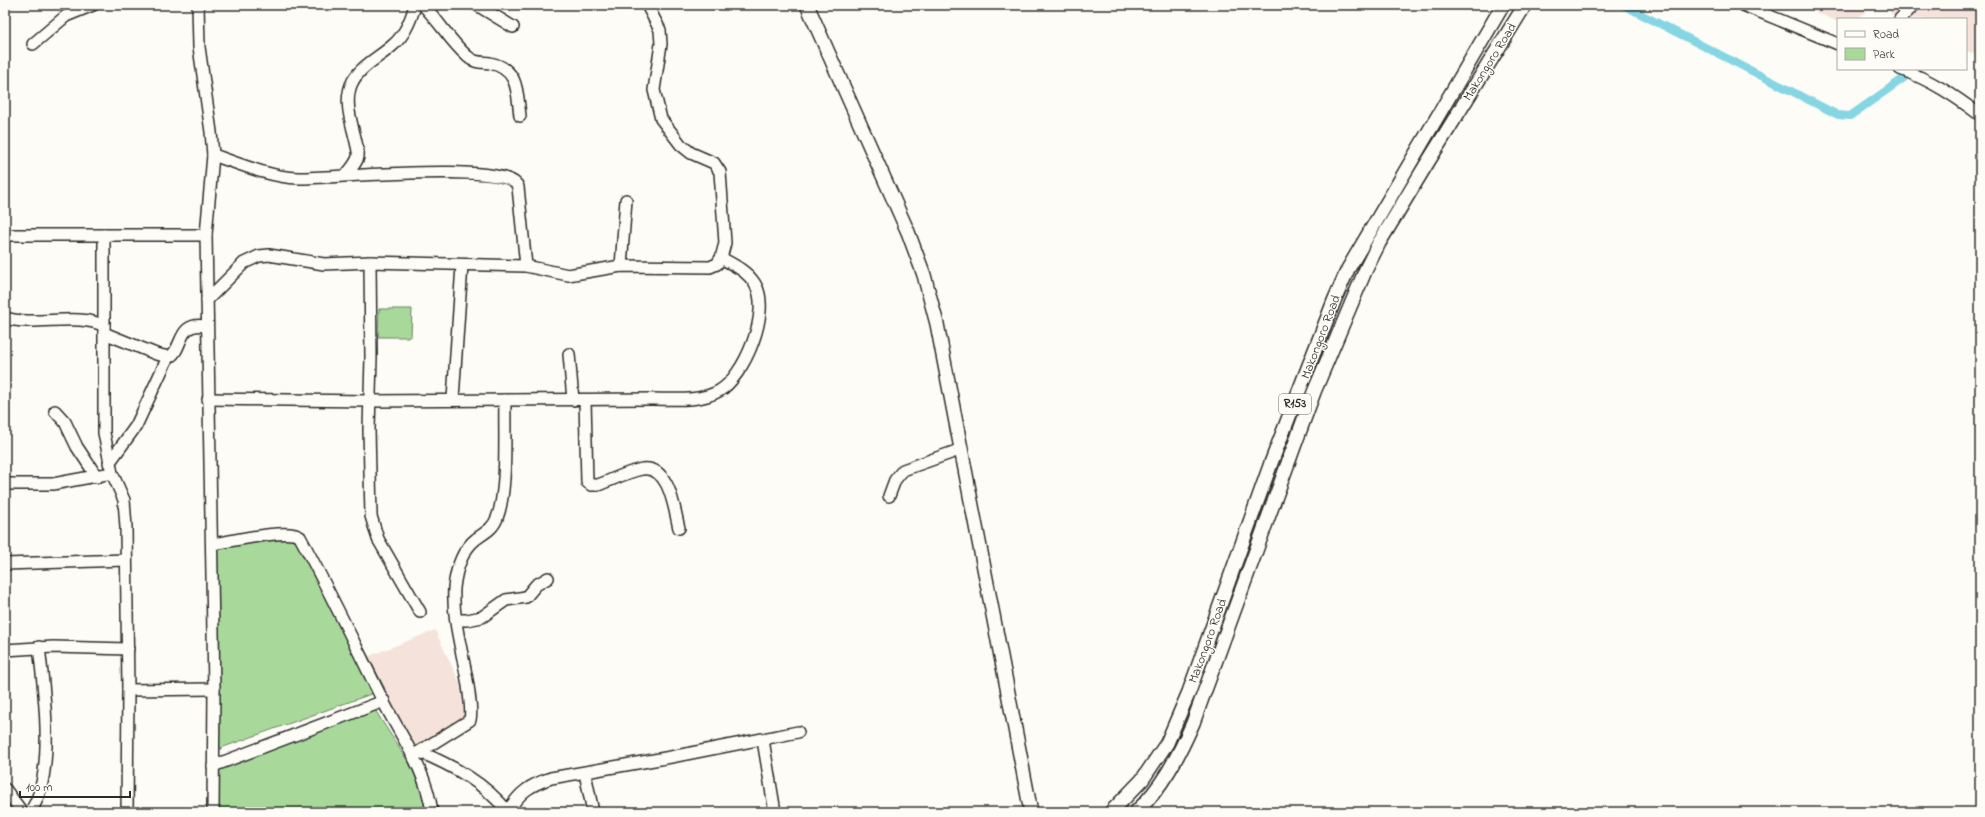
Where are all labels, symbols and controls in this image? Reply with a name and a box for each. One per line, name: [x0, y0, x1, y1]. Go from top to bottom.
legend: [1837, 18, 1967, 70]
street label: Makongoro Road: [1458, 19, 1523, 105]
text: Road: [1873, 26, 1899, 44]
text: Park: [1873, 46, 1895, 64]
street label: Makongoro Road: [1296, 292, 1347, 382]
road number: R153: [1279, 394, 1311, 414]
street label: Makongoro Road: [1184, 595, 1233, 686]
scale bar: [20, 773, 130, 799]
text: 100 m: [26, 779, 53, 797]

